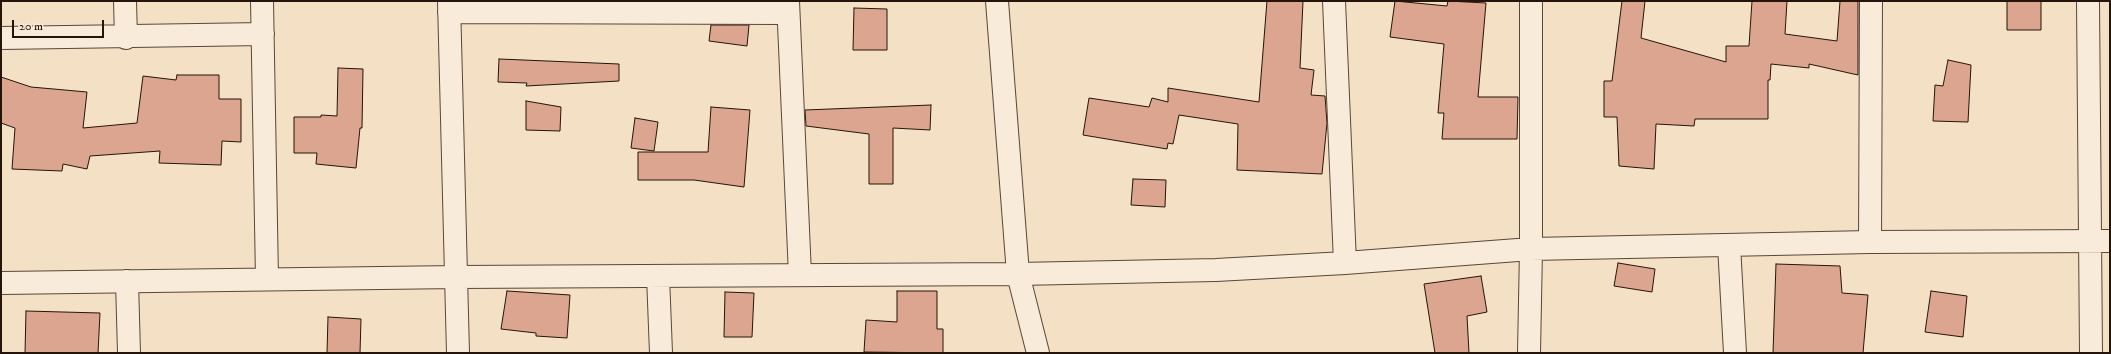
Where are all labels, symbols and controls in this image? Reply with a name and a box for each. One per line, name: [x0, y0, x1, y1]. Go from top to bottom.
scale bar: [14, 12, 106, 38]
text: 20 m: [19, 19, 43, 34]

